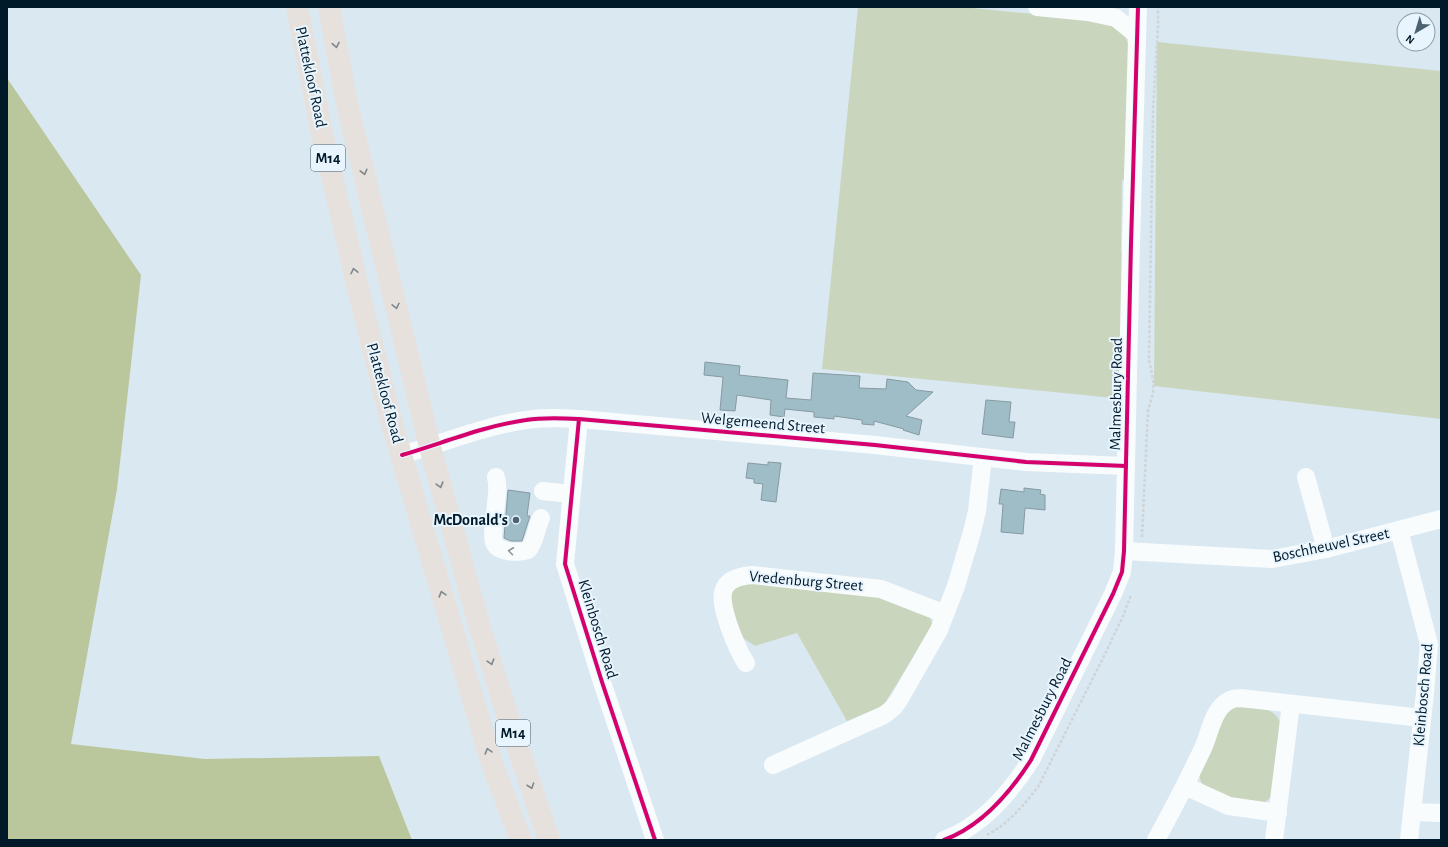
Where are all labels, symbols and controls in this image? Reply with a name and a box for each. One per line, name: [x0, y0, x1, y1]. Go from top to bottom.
north arrow: [1396, 12, 1436, 52]
street label: Plattekloof Road: [292, 25, 330, 129]
text: N: [1404, 33, 1417, 46]
one-way arrow: [331, 42, 340, 48]
road number: M14: [311, 145, 345, 171]
one-way arrow: [359, 168, 368, 175]
one-way arrow: [350, 268, 359, 275]
one-way arrow: [391, 302, 400, 309]
street label: Malmesbury Road: [1107, 337, 1126, 451]
street label: Plattekloof Road: [364, 341, 406, 445]
street label: Welgemeend Street: [700, 410, 826, 436]
one-way arrow: [435, 481, 444, 488]
place label: McDonald's: [433, 512, 508, 528]
marker: McDonald's: [511, 515, 521, 525]
street label: Boschheuvel Street: [1271, 525, 1391, 565]
one-way arrow: [508, 547, 514, 556]
street label: Vredenburg Street: [748, 568, 864, 594]
street label: Kleinbosch Road: [575, 577, 621, 681]
one-way arrow: [438, 591, 446, 597]
street label: Kleinbosch Road: [1411, 643, 1435, 747]
street label: Malmesbury Road: [1009, 655, 1076, 763]
one-way arrow: [486, 658, 495, 665]
road number: M14: [496, 720, 530, 746]
one-way arrow: [484, 748, 493, 755]
one-way arrow: [526, 782, 535, 789]

